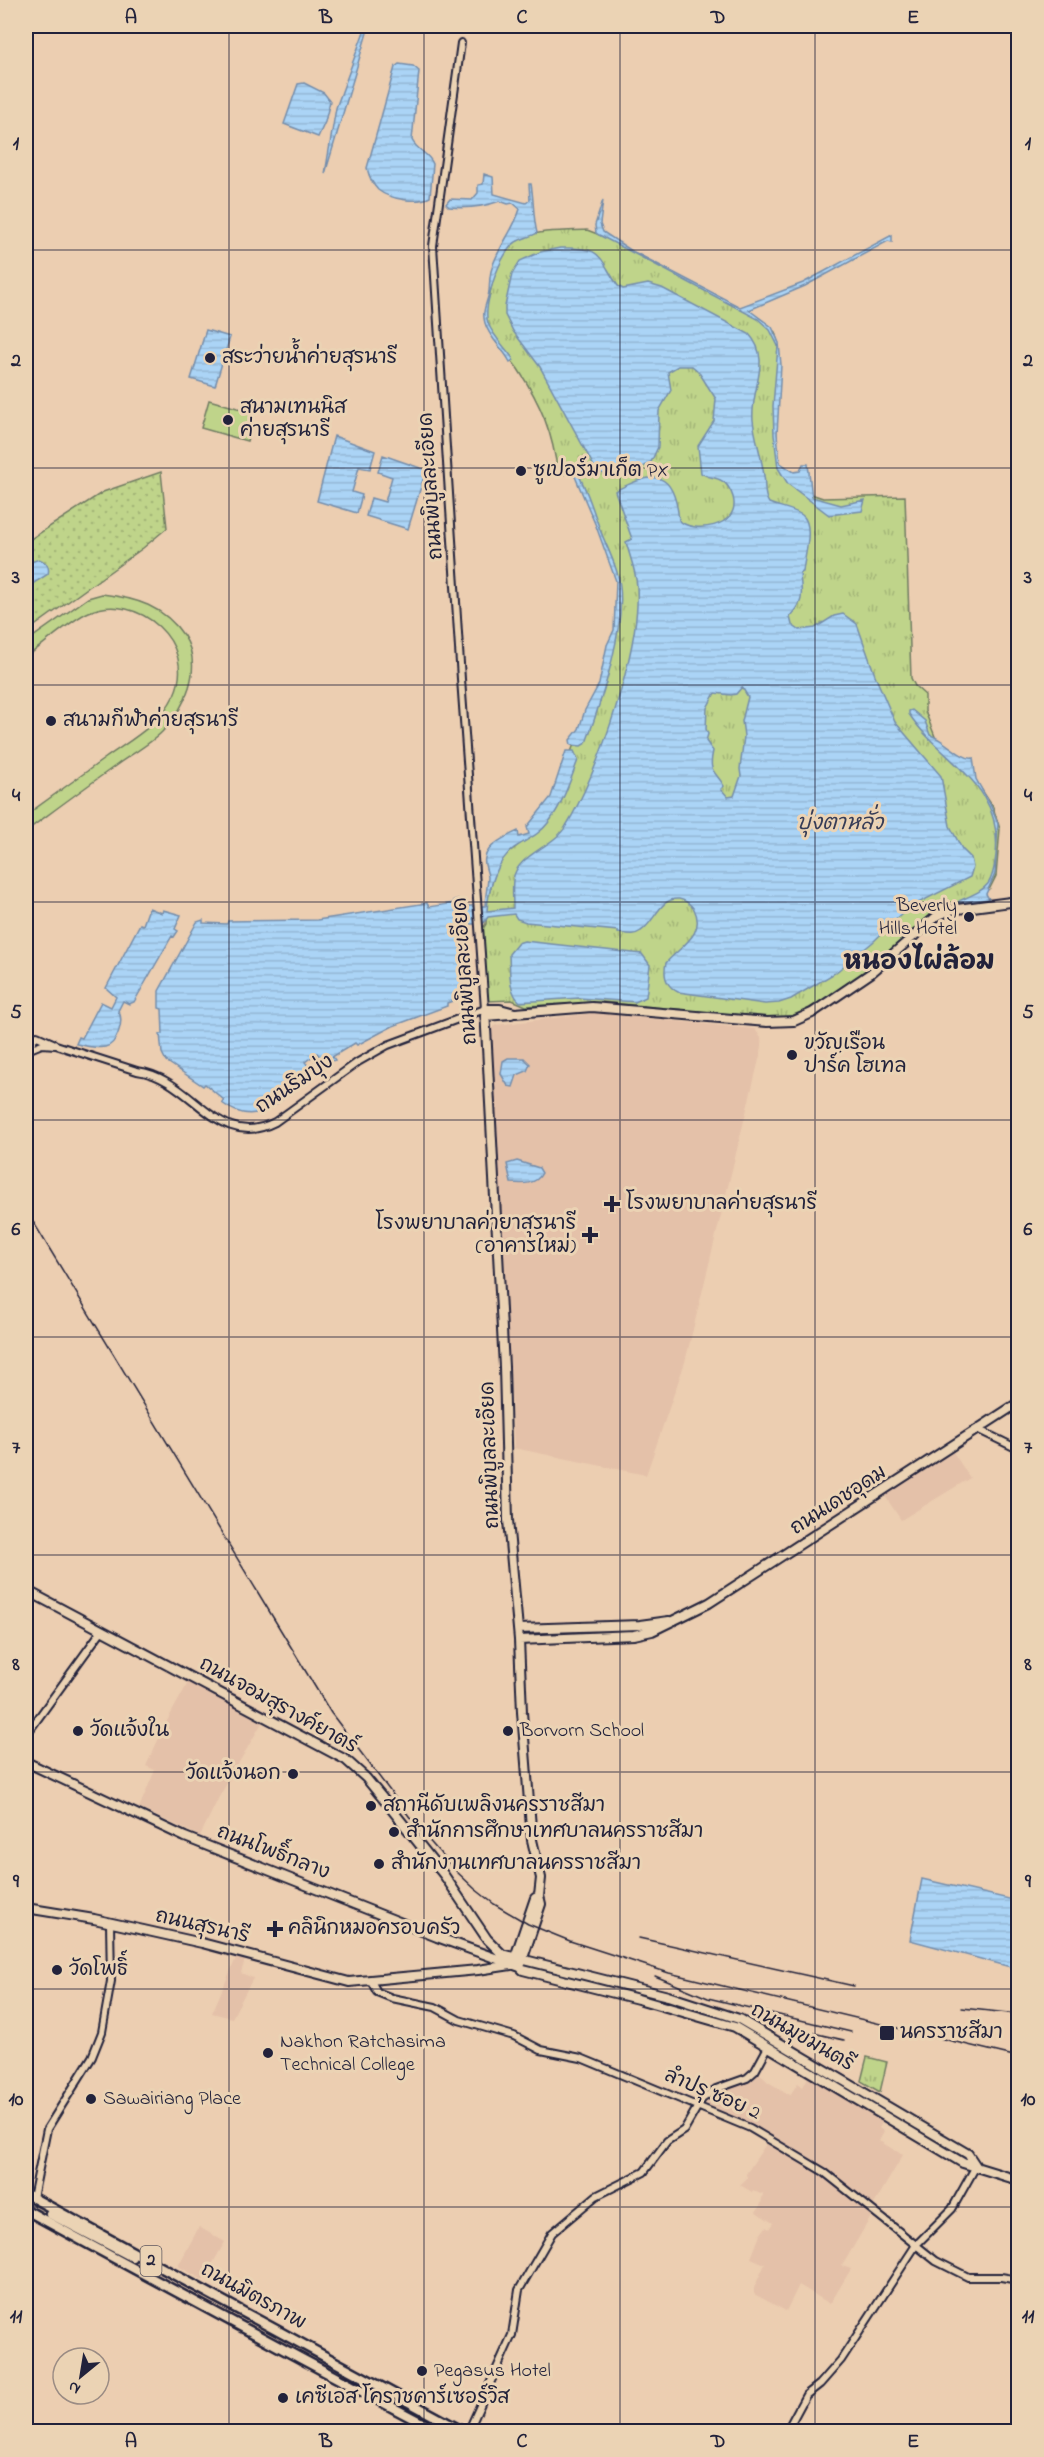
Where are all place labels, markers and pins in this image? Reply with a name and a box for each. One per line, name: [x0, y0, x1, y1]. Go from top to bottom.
place label: สระว่ายนํ้าค่ายสุรนารี: [222, 337, 397, 373]
marker: สระว่ายนํ้าค่ายสุรนารี: [203, 351, 217, 365]
place label: สนามเทนนิส ค่ายสุรนารี: [240, 394, 348, 446]
marker: สนามเทนนิส ค่ายสุรนารี: [221, 413, 235, 427]
place label: ซูเปอร์มาเก็ต PX: [533, 456, 669, 486]
marker: ซูเปอร์มาเก็ต PX: [514, 464, 528, 478]
place label: สนามกีฬาค่ายสุรนารี: [63, 706, 238, 736]
marker: สนามกีฬาค่ายสุรนารี: [44, 714, 58, 728]
place label: Beverly Hills Hotel: [879, 892, 957, 944]
marker: Beverly Hills Hotel: [962, 910, 976, 924]
place label: ขวัญเรือน ปาร์ค โฮเทล: [804, 1030, 906, 1082]
marker: ขวัญเรือน ปาร์ค โฮเทล: [785, 1048, 799, 1062]
place label: โรงพยาบาลค่ายสุรนารี: [626, 1189, 817, 1219]
marker: โรงพยาบาลค่ายสุรนารี: [603, 1195, 621, 1213]
place label: โรงพยาบาลค่ายาสุรนารี (อาคารใหม่): [376, 1209, 576, 1262]
marker: โรงพยาบาลค่ายาสุรนารี (อาคารใหม่): [581, 1226, 599, 1244]
place label: วัดแจ้งใน: [90, 1716, 169, 1746]
place label: Borvorn School: [519, 1717, 644, 1746]
marker: วัดแจ้งใน: [71, 1724, 85, 1738]
marker: Borvorn School: [501, 1724, 515, 1738]
place label: วัดแจ้งนอก: [186, 1759, 281, 1789]
marker: วัดแจ้งนอก: [286, 1767, 300, 1781]
place label: สถานีดับเพลิงนครราชสีมา: [383, 1792, 605, 1821]
marker: สถานีดับเพลิงนครราชสีมา: [364, 1799, 378, 1813]
place label: สำนักการศึกษาเทศบาลนครราชสีมา: [406, 1817, 703, 1847]
marker: สำนักการศึกษาเทศบาลนครราชสีมา: [387, 1825, 401, 1839]
place label: สำนักงานเทศบาลนครราชสีมา: [391, 1849, 641, 1879]
marker: สำนักงานเทศบาลนครราชสีมา: [372, 1857, 386, 1871]
place label: คลินิกหมอครอบครัว: [288, 1915, 460, 1944]
marker: คลินิกหมอครอบครัว: [266, 1920, 284, 1938]
place label: วัดโพธิ์: [69, 1949, 128, 1985]
marker: วัดโพธิ์: [50, 1963, 64, 1977]
place label: นครราชสีมา: [900, 2019, 1003, 2048]
marker: นครราชสีมา: [878, 2024, 896, 2042]
place label: Nakhon Ratchasima Technical College: [280, 2028, 446, 2081]
marker: Nakhon Ratchasima Technical College: [261, 2046, 275, 2060]
place label: Sawairiang Place: [103, 2085, 241, 2115]
marker: Sawairiang Place: [84, 2092, 98, 2106]
place label: Pegasus Hotel: [434, 2357, 551, 2387]
marker: Pegasus Hotel: [415, 2364, 429, 2378]
place label: เคซีเอส โคราชคาร์เซอร์วิส: [295, 2383, 510, 2413]
marker: เคซีเอส โคราชคาร์เซอร์วิส: [276, 2391, 290, 2405]

